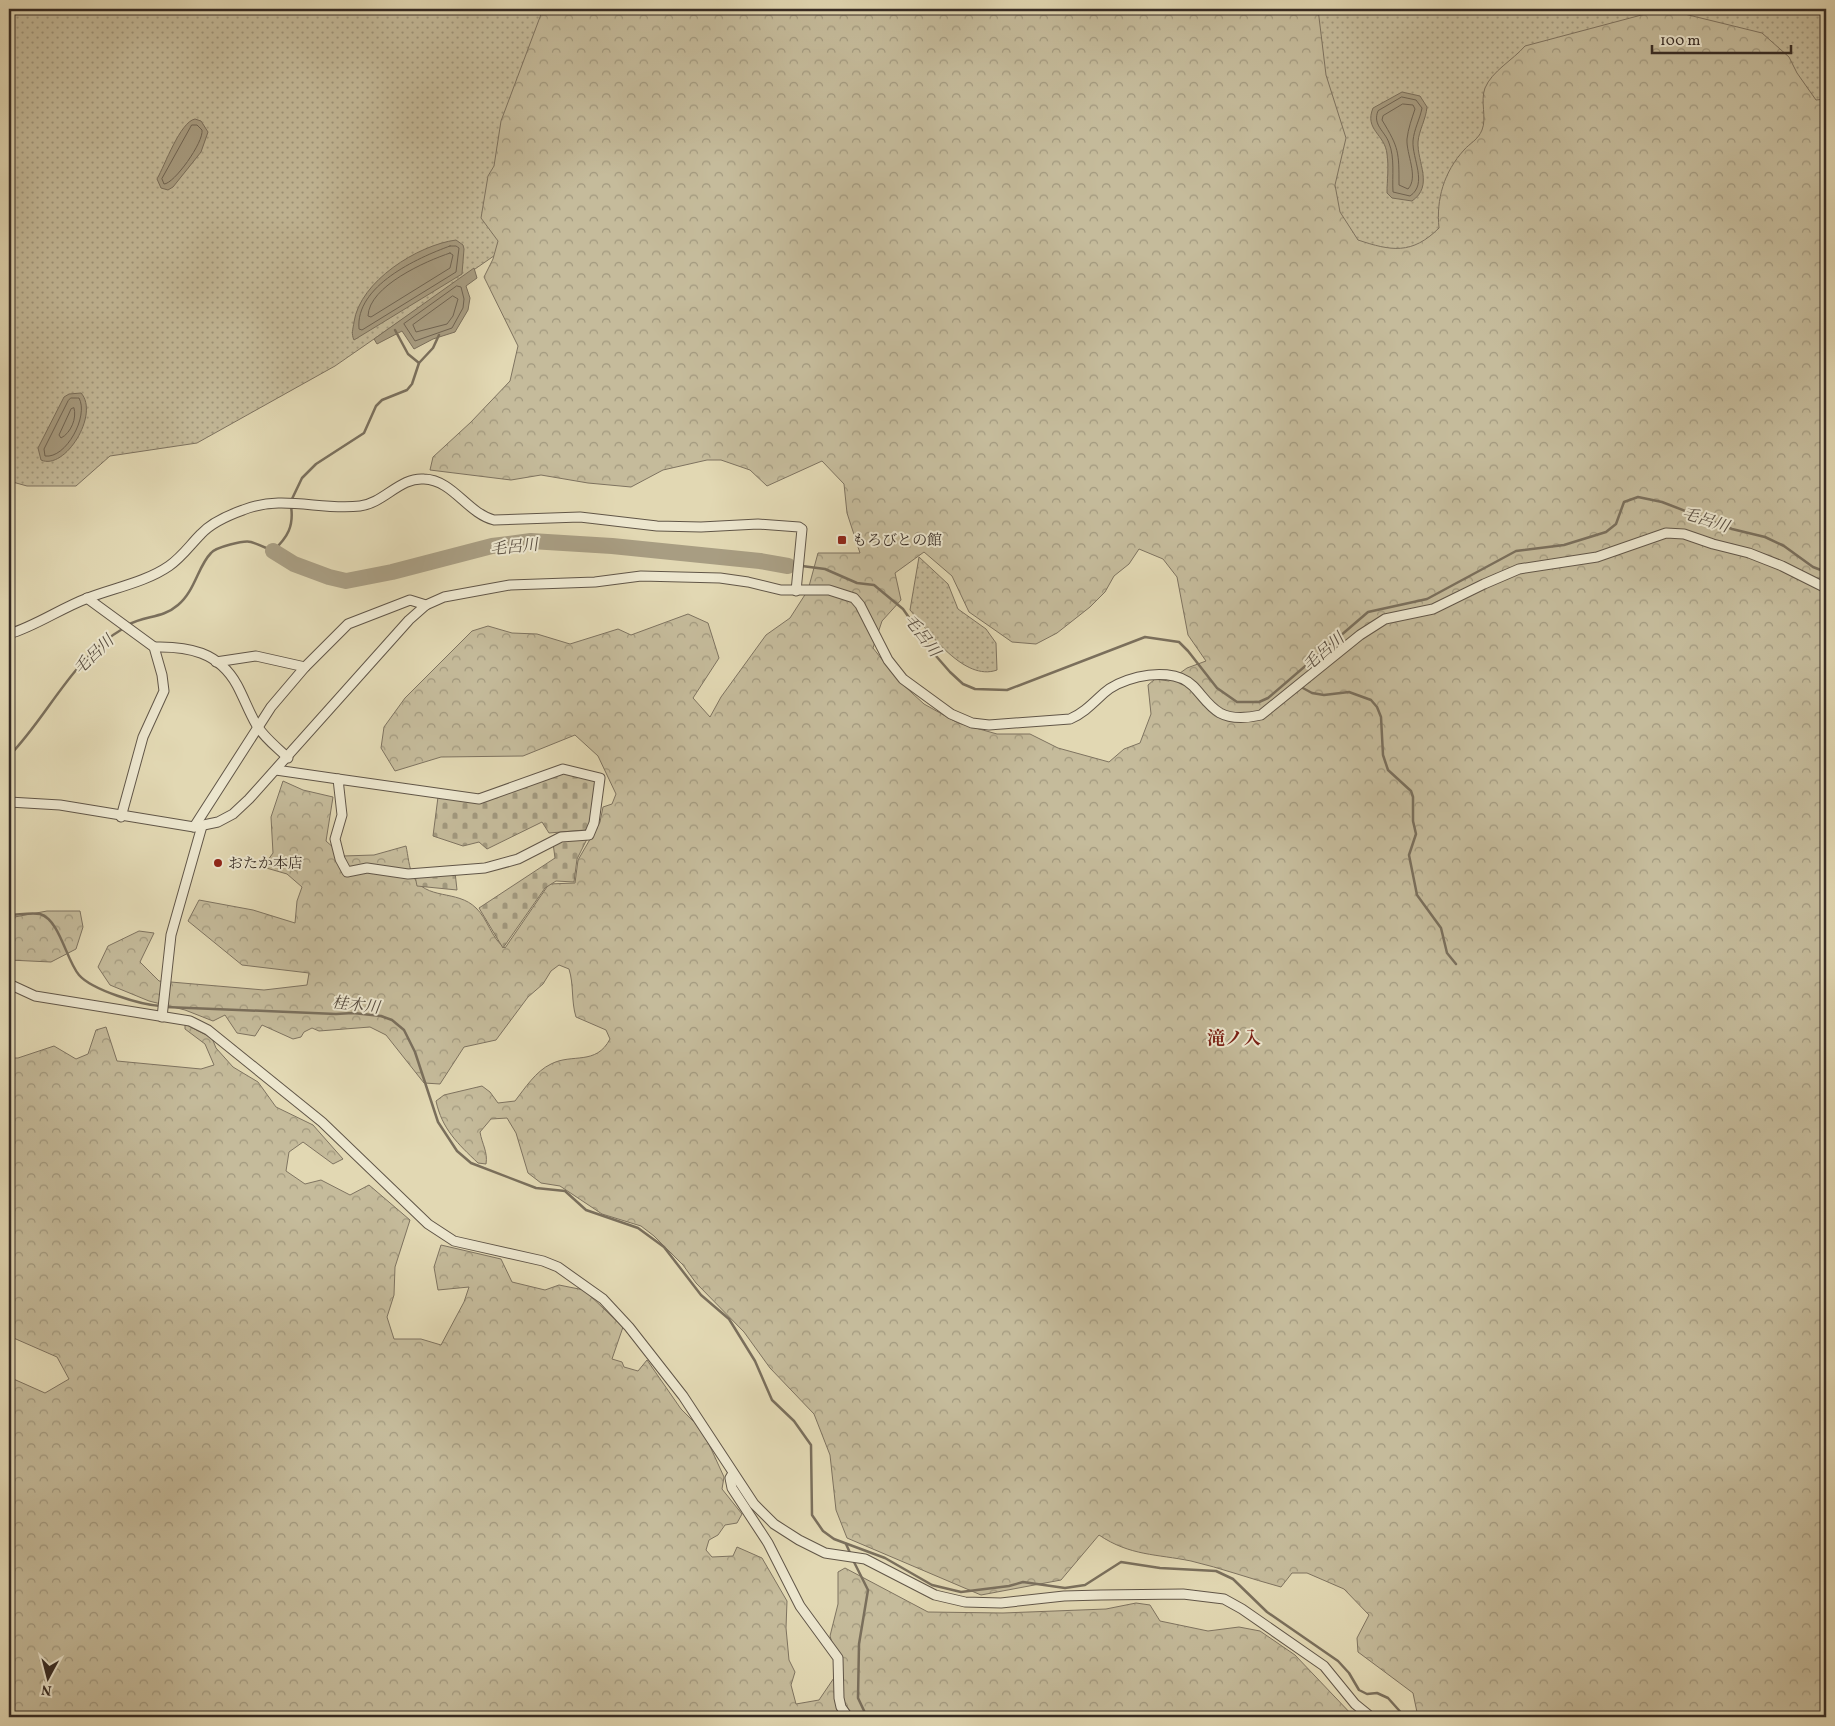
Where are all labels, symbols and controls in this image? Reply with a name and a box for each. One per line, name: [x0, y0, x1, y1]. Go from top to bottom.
scale bar: [1652, 22, 1791, 54]
text: 100 m: [1660, 31, 1700, 52]
water label: 毛呂川: [1679, 503, 1734, 539]
place label: もろびとの館: [852, 531, 942, 552]
water label: 毛呂川: [489, 534, 541, 561]
marker: もろびとの館: [836, 534, 848, 546]
water label: 毛呂川: [898, 610, 946, 664]
water label: 毛呂川: [1299, 627, 1351, 677]
water label: 毛呂川: [69, 629, 121, 680]
place label: おたか本店: [228, 854, 303, 875]
marker: おたか本店: [212, 857, 224, 869]
water label: 桂木川: [331, 992, 383, 1020]
district label: 滝ノ入: [1207, 1027, 1261, 1052]
north arrow: [22, 1654, 72, 1704]
text: N: [40, 1679, 53, 1699]

